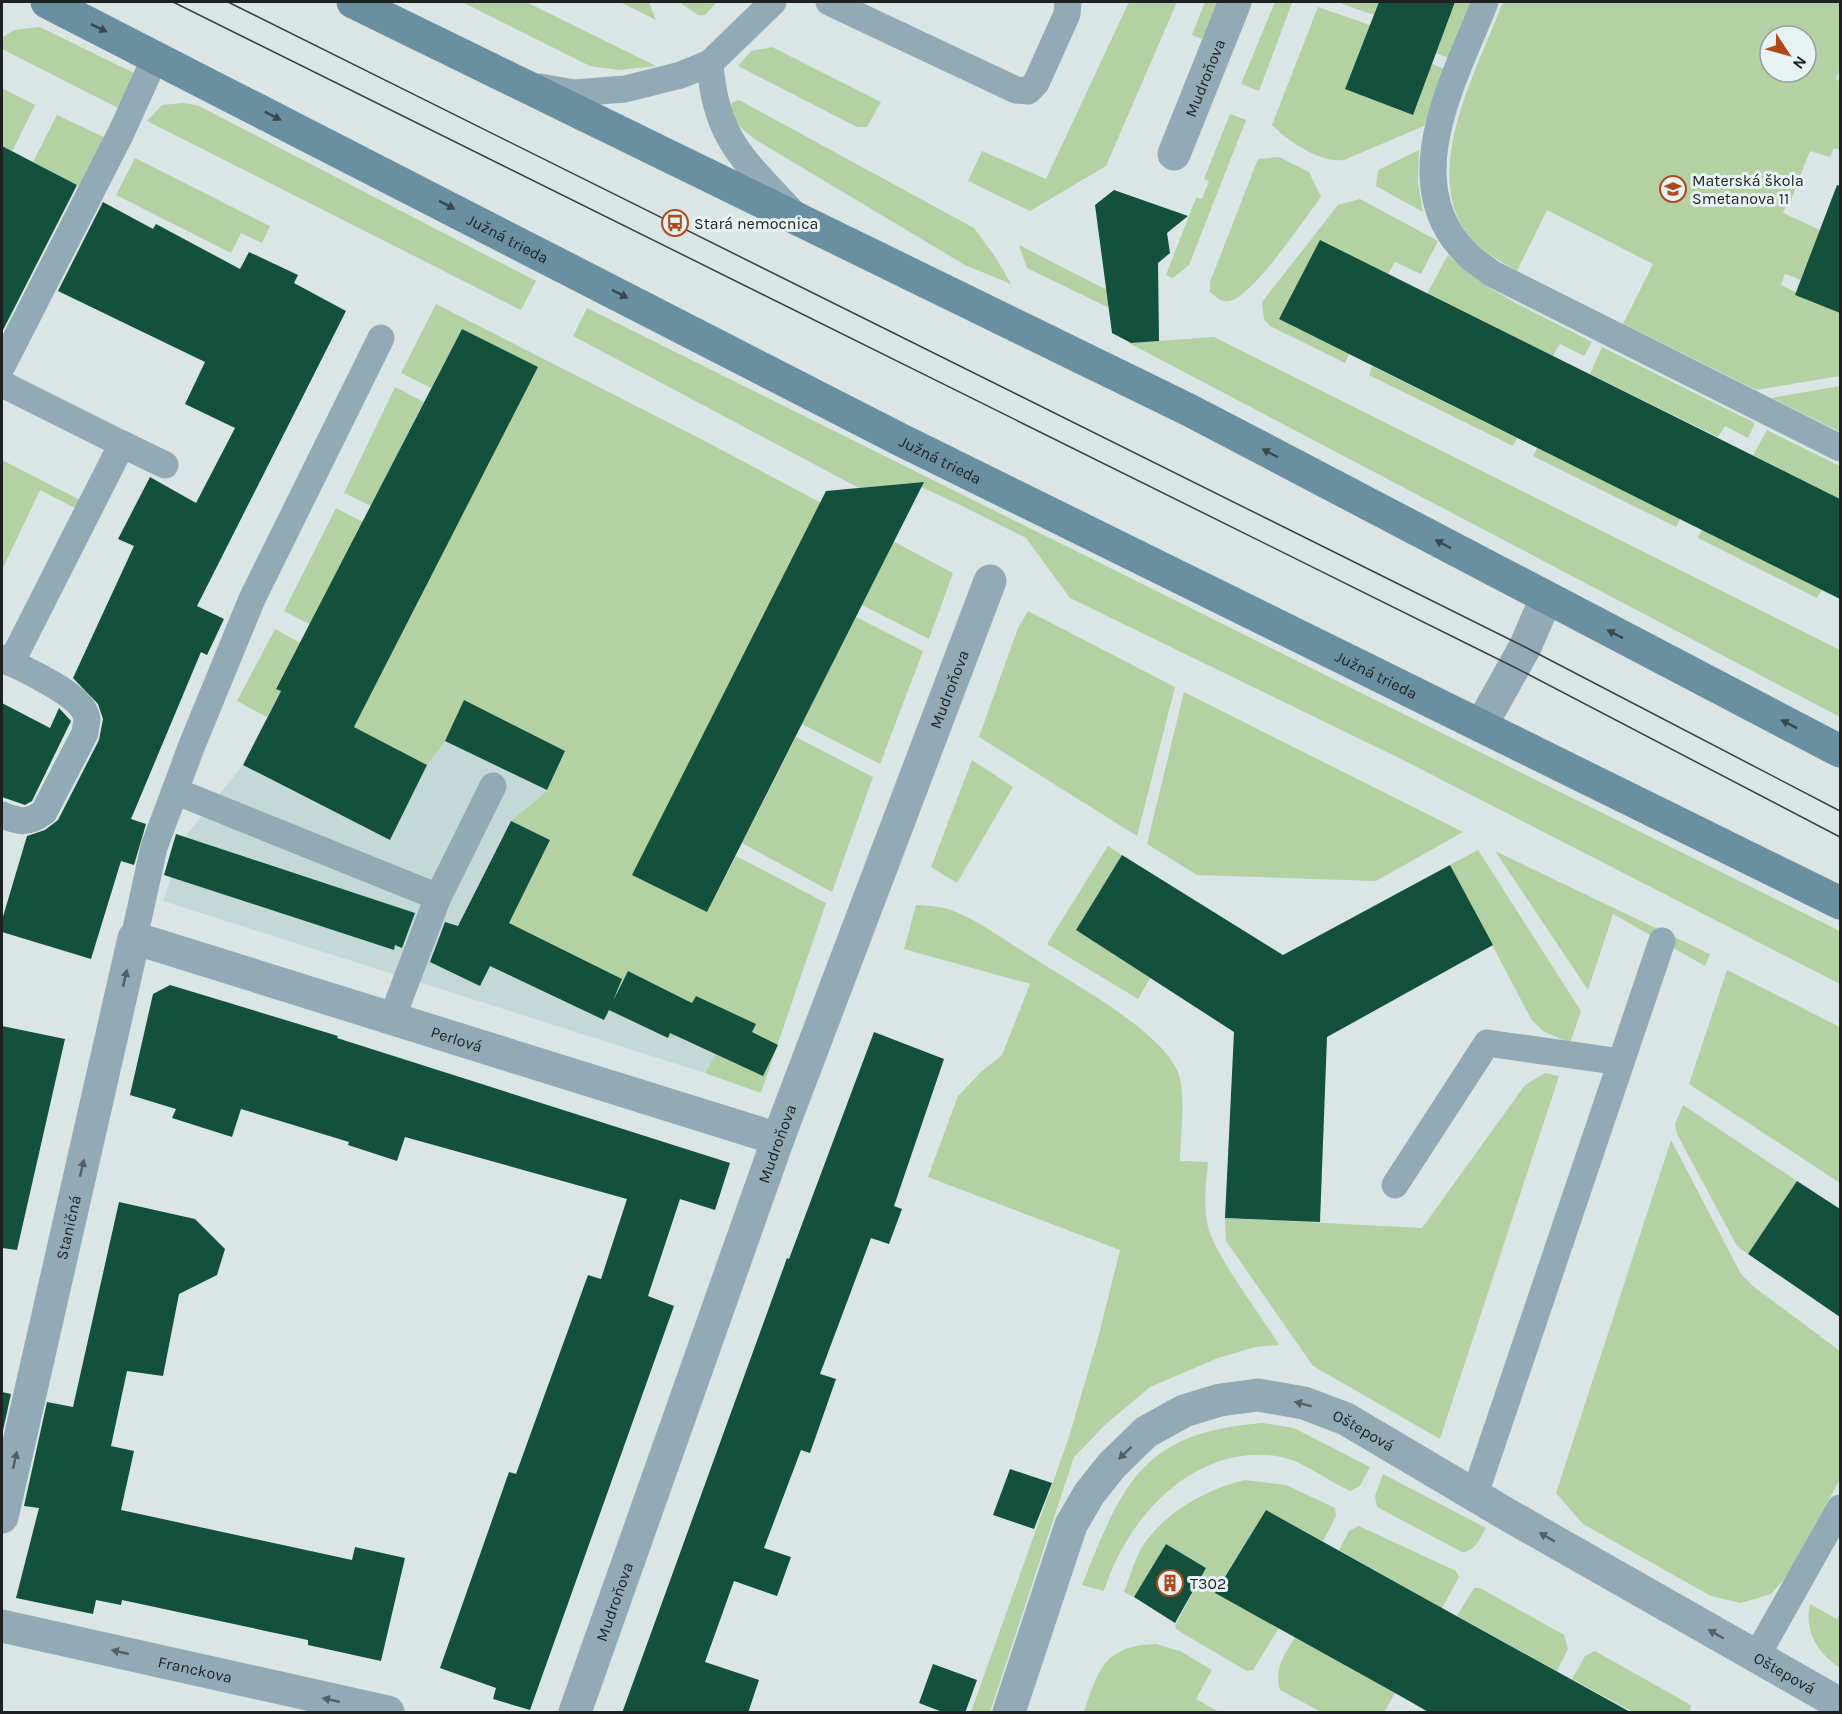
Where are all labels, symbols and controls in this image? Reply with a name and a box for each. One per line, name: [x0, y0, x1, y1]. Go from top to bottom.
one-way arrow: [91, 23, 108, 32]
north arrow: [1758, 24, 1818, 84]
street label: Mudroňova: [1181, 36, 1229, 120]
text: N: [1789, 52, 1811, 73]
one-way arrow: [265, 111, 282, 121]
place label: Materská škola Smetanova 11: [1692, 171, 1804, 208]
school or university icon: Materská škola Smetanova 11: [1658, 174, 1688, 204]
one-way arrow: [438, 200, 455, 210]
bus stop icon: Stará nemocnica: [660, 208, 690, 238]
street label: Južná trieda: [464, 210, 552, 268]
place label: Stará nemocnica: [694, 214, 818, 233]
one-way arrow: [612, 289, 629, 299]
street label: Južná trieda: [896, 432, 985, 488]
one-way arrow: [1262, 448, 1279, 458]
one-way arrow: [1434, 539, 1451, 549]
one-way arrow: [1607, 630, 1624, 639]
street label: Mudroňova: [926, 647, 973, 731]
street label: Južná trieda: [1332, 647, 1421, 703]
one-way arrow: [1780, 719, 1797, 729]
one-way arrow: [121, 968, 130, 987]
street label: Perlová: [429, 1022, 485, 1056]
street label: Mudroňova: [754, 1102, 800, 1186]
one-way arrow: [77, 1159, 87, 1177]
street label: Staničná: [52, 1193, 85, 1262]
one-way arrow: [1294, 1398, 1312, 1408]
street label: Oštepová: [1330, 1406, 1398, 1455]
one-way arrow: [1118, 1445, 1132, 1459]
one-way arrow: [10, 1451, 20, 1470]
one-way arrow: [1539, 1532, 1555, 1543]
street label: Mudroňova: [592, 1560, 637, 1644]
building icon: T302: [1155, 1568, 1185, 1598]
place label: T302: [1190, 1574, 1226, 1593]
one-way arrow: [1707, 1629, 1724, 1639]
one-way arrow: [111, 1647, 129, 1657]
street label: Oštepová: [1750, 1648, 1819, 1698]
street label: Franckova: [156, 1652, 234, 1687]
one-way arrow: [321, 1694, 340, 1704]

